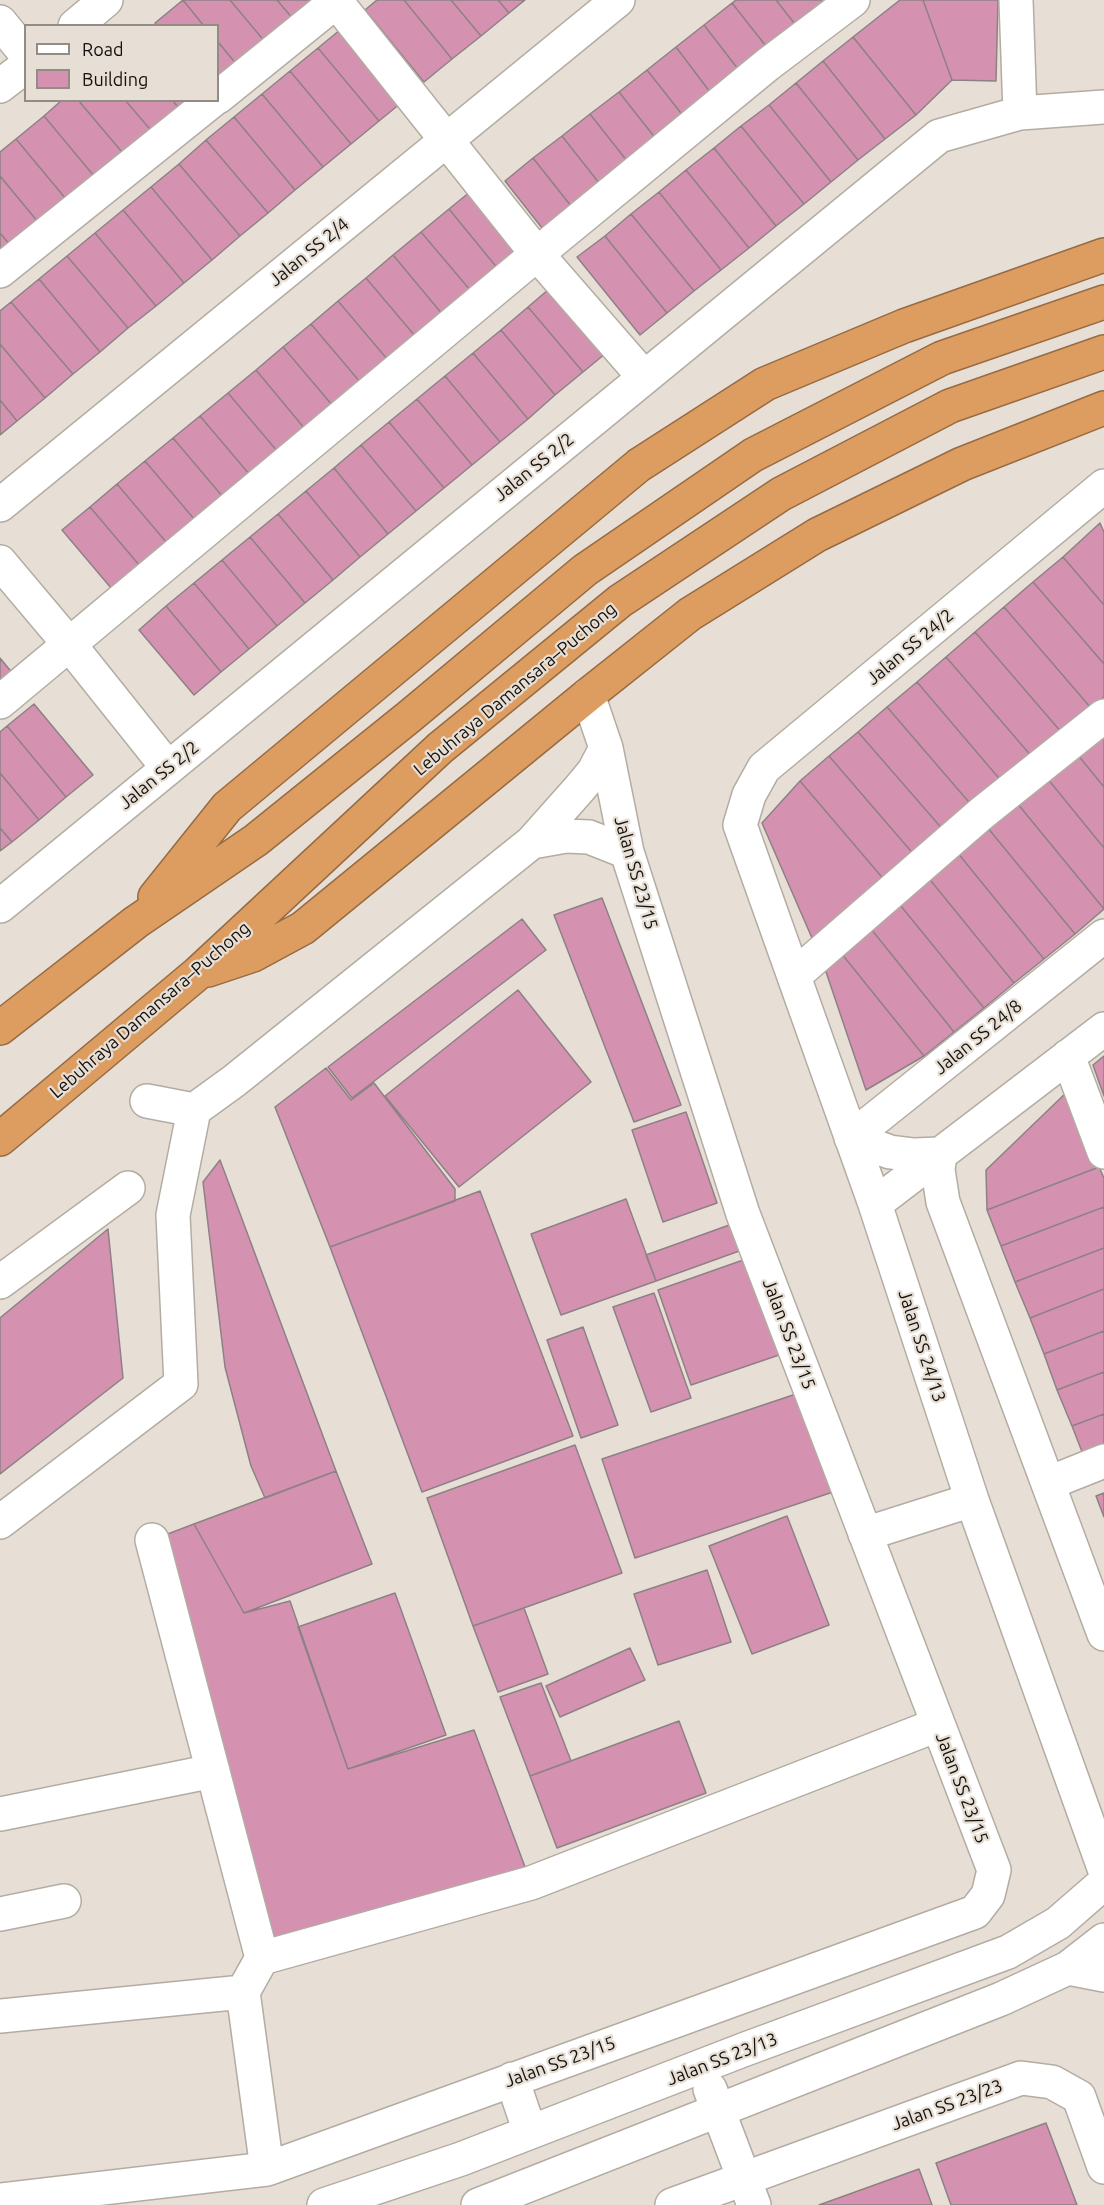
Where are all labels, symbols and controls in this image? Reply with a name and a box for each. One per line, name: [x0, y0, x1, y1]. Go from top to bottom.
legend: [24, 24, 219, 102]
text: Road: [82, 39, 124, 59]
text: Building: [82, 69, 148, 89]
street label: Jalan SS 2/4: [265, 213, 353, 291]
street label: Jalan SS 2/2: [490, 428, 578, 506]
street label: Lebuhraya Damansara–Puchong: [409, 598, 621, 780]
street label: Jalan SS 24/2: [862, 604, 958, 690]
street label: Jalan SS 2/2: [115, 736, 203, 814]
street label: Jalan SS 23/15: [610, 814, 662, 932]
street label: Lebuhraya Damansara–Puchong: [45, 917, 255, 1103]
street label: Jalan SS 24/8: [930, 995, 1026, 1079]
street label: Jalan SS 23/15: [758, 1276, 820, 1392]
street label: Jalan SS 24/13: [894, 1287, 950, 1405]
street label: Jalan SS 23/15: [931, 1730, 993, 1846]
street label: Jalan SS 23/13: [664, 2028, 780, 2090]
street label: Jalan SS 23/15: [501, 2032, 619, 2092]
street label: Jalan SS 23/23: [888, 2075, 1006, 2135]

